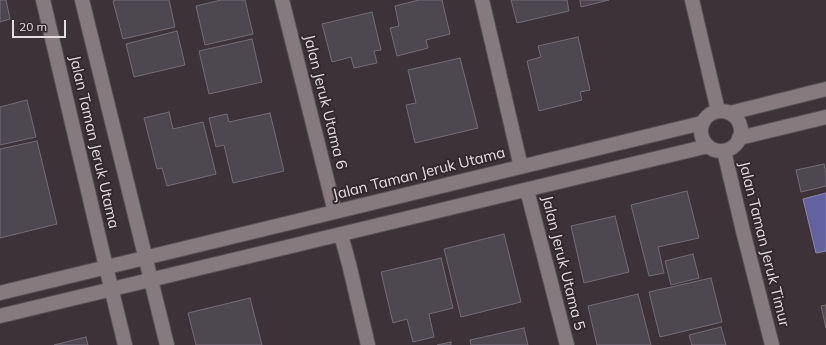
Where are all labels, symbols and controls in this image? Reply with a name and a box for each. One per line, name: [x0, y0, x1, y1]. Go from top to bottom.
scale bar: [14, 12, 68, 38]
text: 20 m: [19, 19, 47, 34]
street label: Jalan Jeruk Utama 6: [300, 33, 350, 171]
street label: Jalan Taman Jeruk Utama: [65, 54, 123, 230]
street label: Jalan Taman Jeruk Utama: [331, 144, 507, 204]
street label: Jalan Taman Jeruk Timur: [735, 159, 793, 329]
street label: Jalan Jeruk Utama 5: [538, 194, 588, 332]

